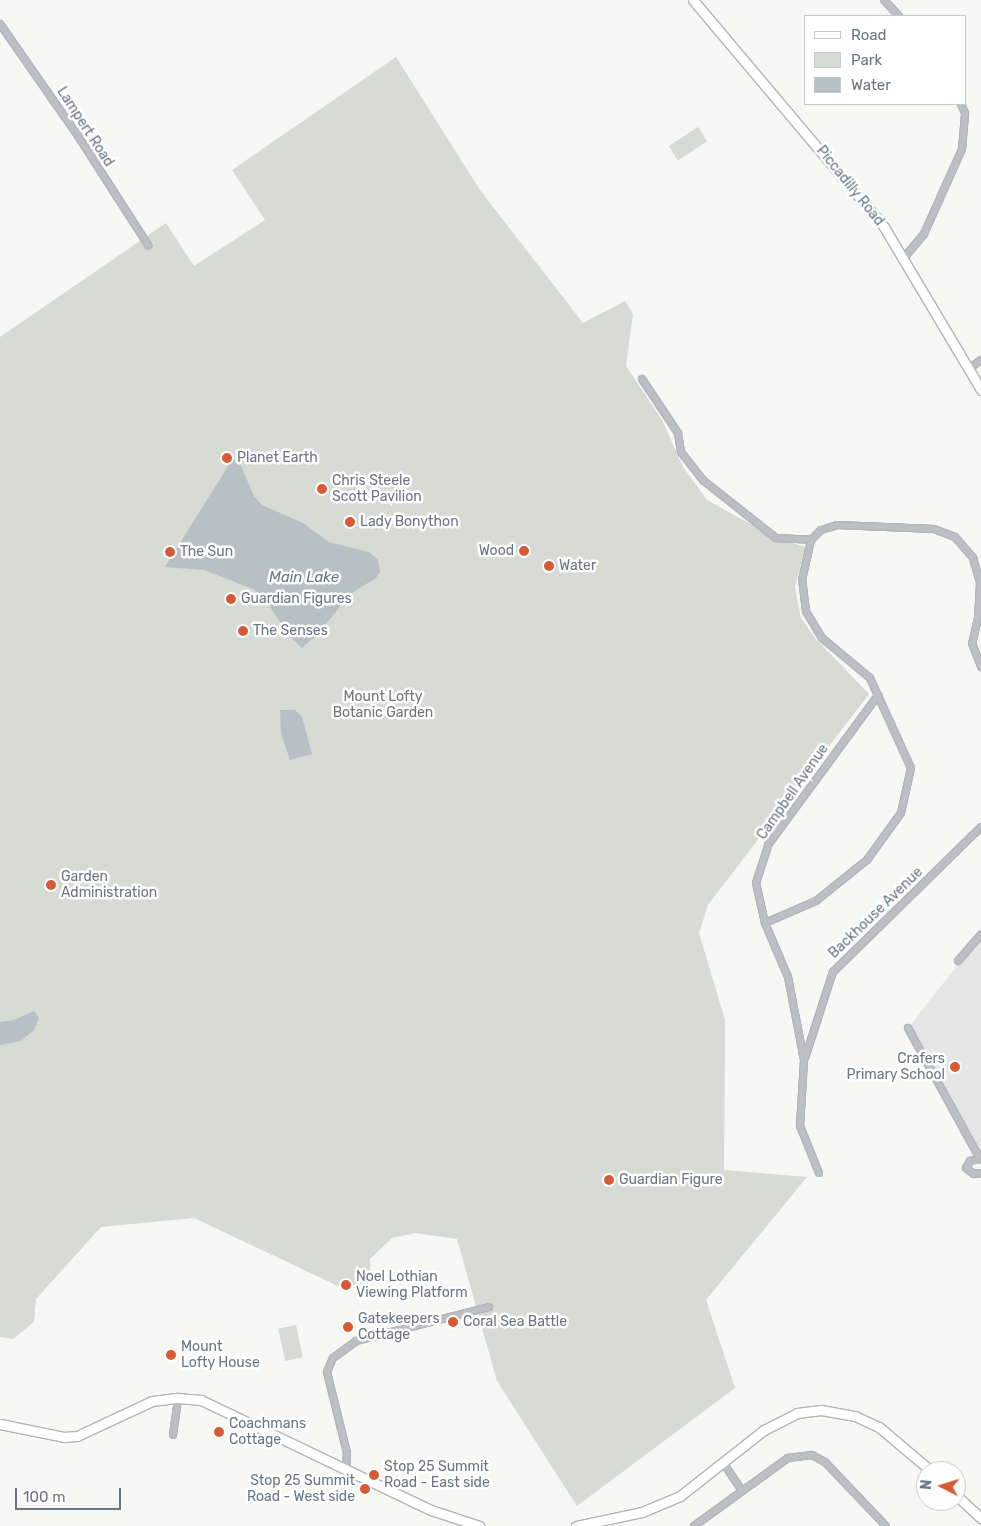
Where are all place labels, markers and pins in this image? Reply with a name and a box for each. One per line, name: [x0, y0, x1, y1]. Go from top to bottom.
place label: Planet Earth: [237, 450, 318, 466]
marker: Planet Earth: [221, 452, 233, 464]
place label: Chris Steele Scott Pavilion: [332, 473, 422, 506]
marker: Chris Steele Scott Pavilion: [316, 483, 328, 495]
place label: Lady Bonython: [360, 514, 459, 530]
marker: Lady Bonython: [344, 516, 356, 528]
place label: Wood: [479, 543, 514, 559]
place label: The Sun: [180, 544, 233, 560]
marker: Wood: [518, 545, 530, 557]
marker: The Sun: [164, 546, 176, 558]
place label: Water: [559, 558, 596, 574]
marker: Water: [543, 560, 555, 572]
place label: Guardian Figures: [241, 591, 352, 607]
marker: Guardian Figures: [225, 593, 237, 605]
place label: The Senses: [253, 623, 328, 639]
marker: The Senses: [237, 625, 249, 637]
place label: Garden Administration: [61, 869, 157, 902]
marker: Garden Administration: [45, 879, 57, 891]
place label: Crafers Primary School: [846, 1051, 945, 1084]
marker: Crafers Primary School: [949, 1061, 961, 1073]
place label: Guardian Figure: [619, 1172, 723, 1188]
marker: Guardian Figure: [603, 1174, 615, 1186]
place label: Noel Lothian Viewing Platform: [356, 1269, 468, 1302]
marker: Noel Lothian Viewing Platform: [340, 1279, 352, 1291]
place label: Gatekeepers Cottage: [358, 1311, 440, 1344]
place label: Coral Sea Battle: [463, 1314, 567, 1330]
marker: Coral Sea Battle: [447, 1316, 459, 1328]
marker: Gatekeepers Cottage: [342, 1321, 354, 1333]
place label: Mount Lofty House: [181, 1339, 260, 1371]
marker: Mount Lofty House: [165, 1349, 177, 1361]
place label: Coachmans Cottage: [229, 1416, 306, 1448]
marker: Coachmans Cottage: [213, 1426, 225, 1438]
place label: Stop 25 Summit Road - East side: [384, 1459, 490, 1491]
marker: Stop 25 Summit Road - East side: [368, 1469, 380, 1481]
place label: Stop 25 Summit Road - West side: [247, 1473, 355, 1505]
marker: Stop 25 Summit Road - West side: [359, 1483, 371, 1495]

